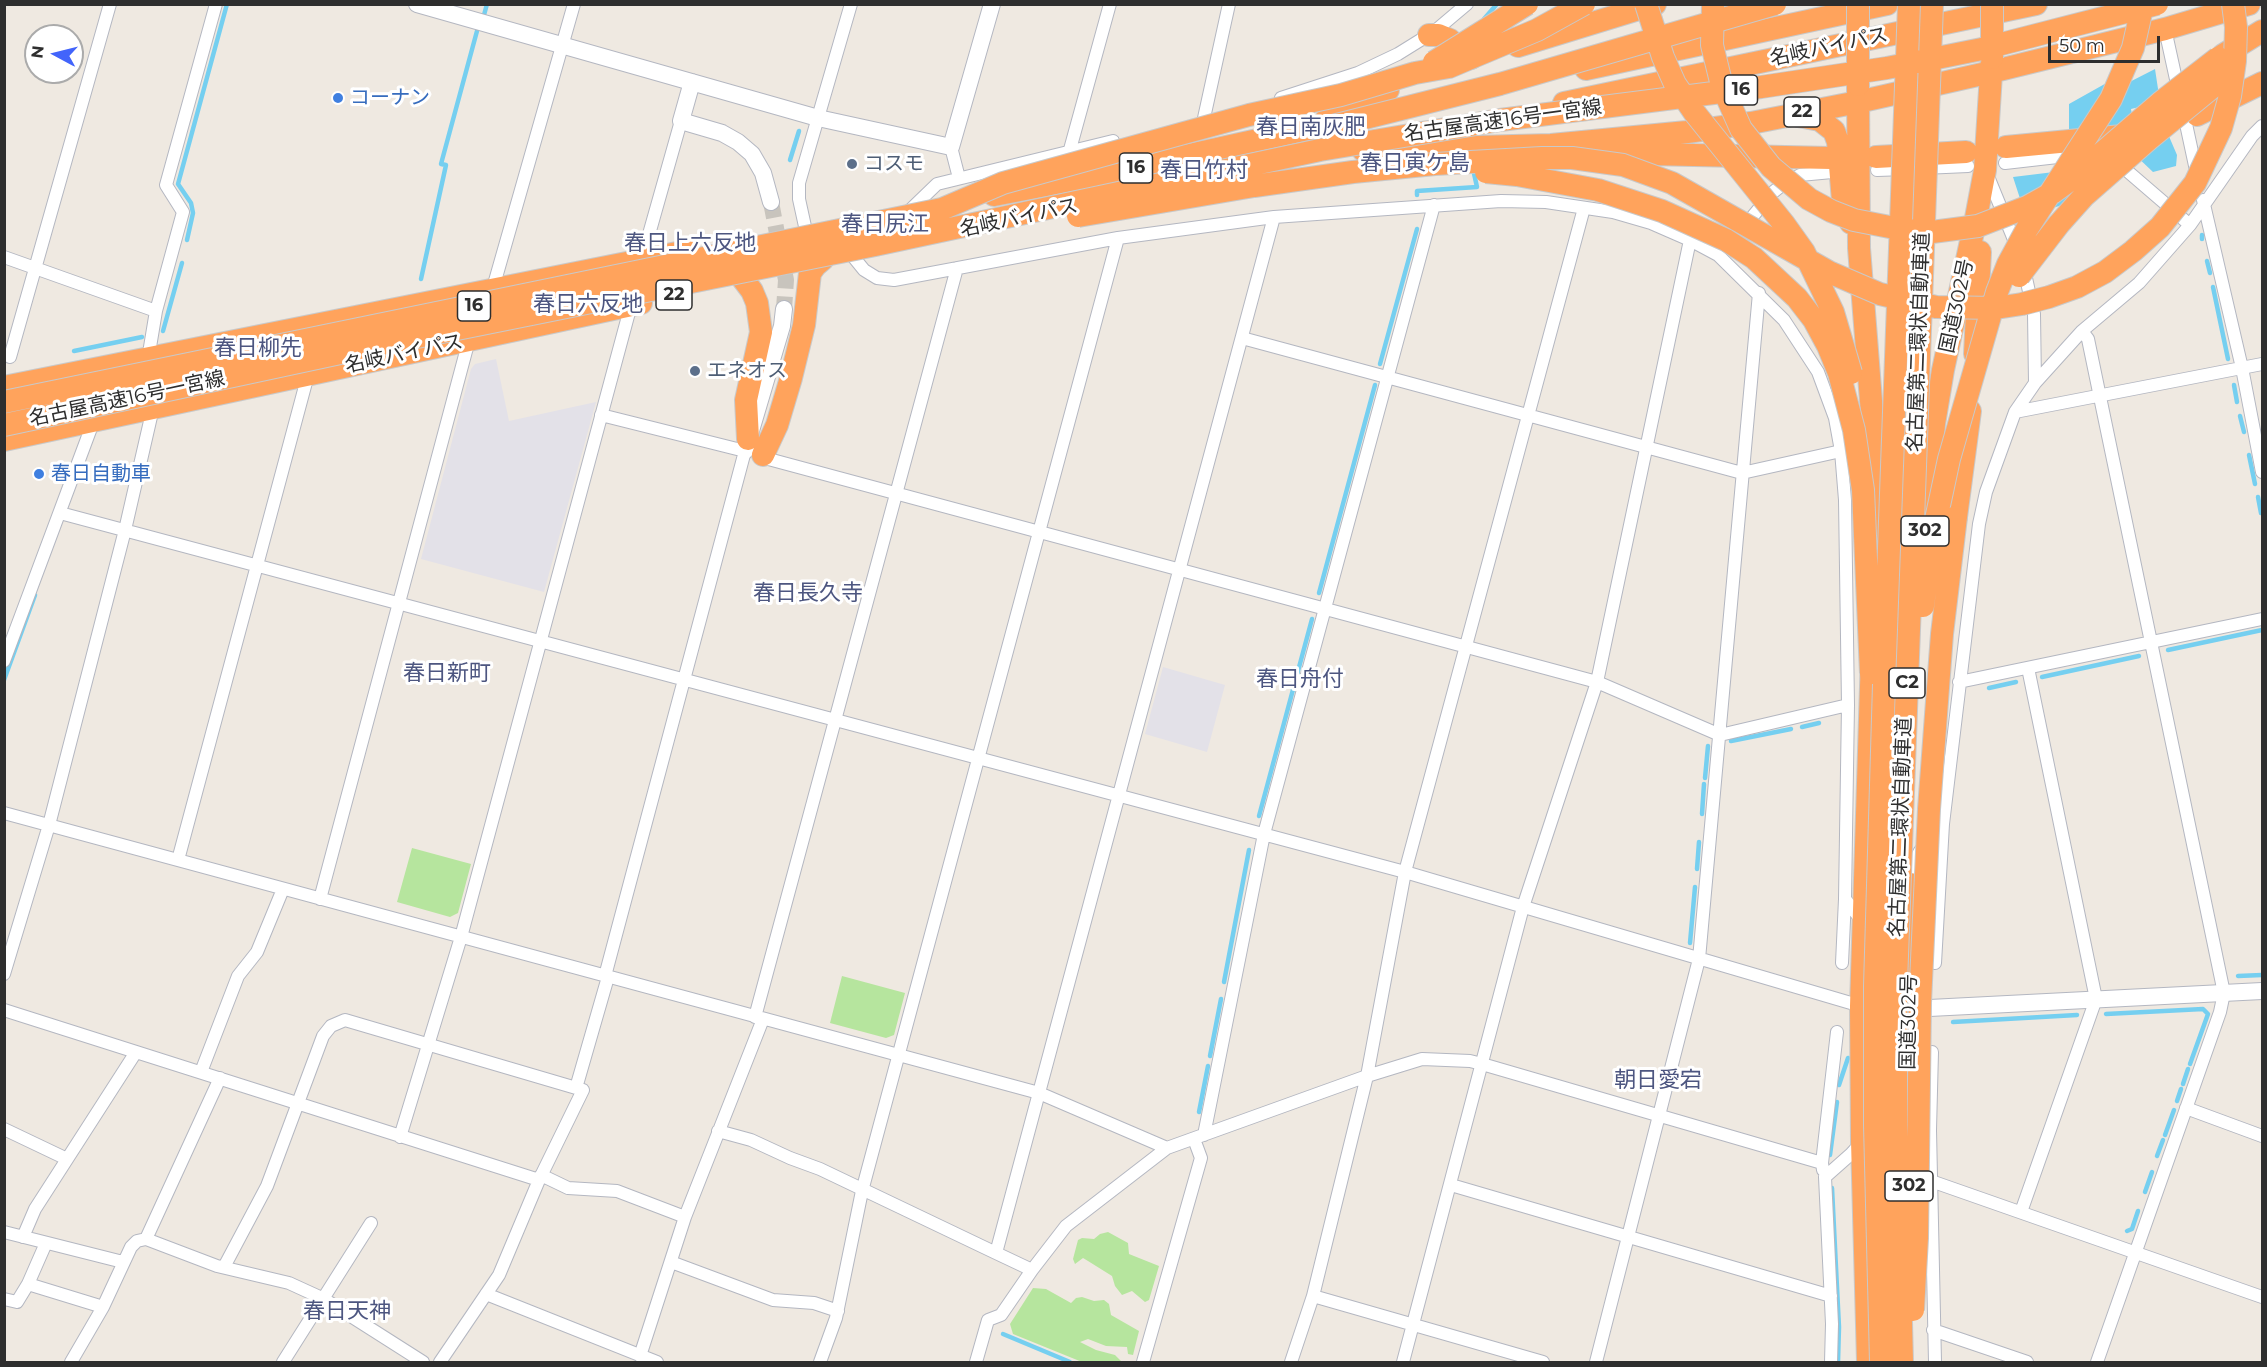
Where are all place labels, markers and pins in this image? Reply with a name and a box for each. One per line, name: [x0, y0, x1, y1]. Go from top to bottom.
place label: コーナン: [350, 86, 430, 110]
marker: コーナン: [331, 91, 345, 105]
place label: コスモ: [864, 152, 924, 176]
marker: コスモ: [845, 157, 859, 171]
place label: エネオス: [707, 359, 787, 383]
marker: エネオス: [688, 364, 702, 378]
place label: 春日自動車: [51, 462, 151, 486]
marker: 春日自動車: [32, 467, 46, 481]

